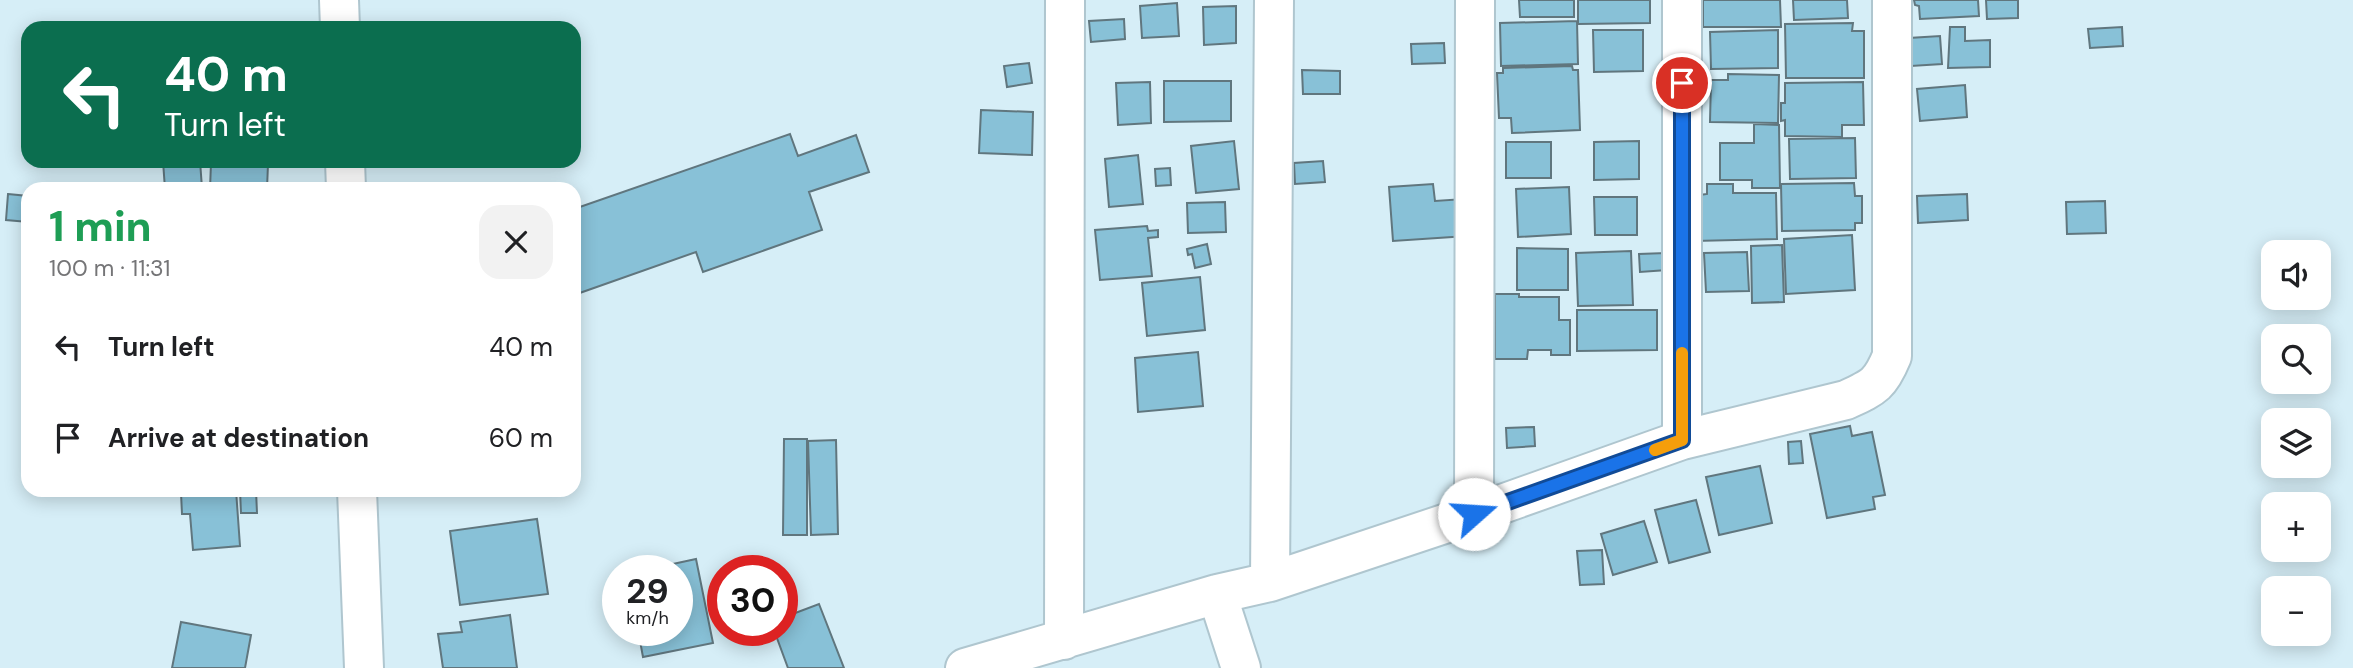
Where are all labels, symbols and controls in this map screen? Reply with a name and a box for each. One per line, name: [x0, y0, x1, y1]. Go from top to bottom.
text: 40 m: [164, 42, 288, 106]
icon: left: [49, 49, 140, 140]
pin: [1652, 53, 1712, 113]
icon: arrive: [1663, 64, 1701, 102]
text: Turn left: [164, 104, 286, 146]
text: 1 min: [49, 199, 152, 254]
button: close: [479, 205, 553, 279]
map controls: [2261, 240, 2331, 646]
button: sound: [2261, 240, 2331, 310]
text: 100 m · 11:31: [49, 253, 170, 283]
button: search: [2261, 324, 2331, 394]
icon: left: [49, 328, 87, 366]
text: Turn left: [108, 330, 215, 364]
text: 40 m: [489, 330, 553, 364]
button: layers: [2261, 408, 2331, 478]
icon: arrive: [49, 419, 87, 457]
text: Arrive at destination: [108, 421, 369, 455]
text: 60 m: [489, 421, 553, 455]
position arrow: [1437, 477, 1511, 551]
button: +: [2261, 492, 2331, 562]
speed limit sign: 30: [707, 555, 798, 646]
text: 29: [626, 568, 669, 614]
button: −: [2261, 576, 2331, 646]
text: km/h: [626, 606, 669, 630]

